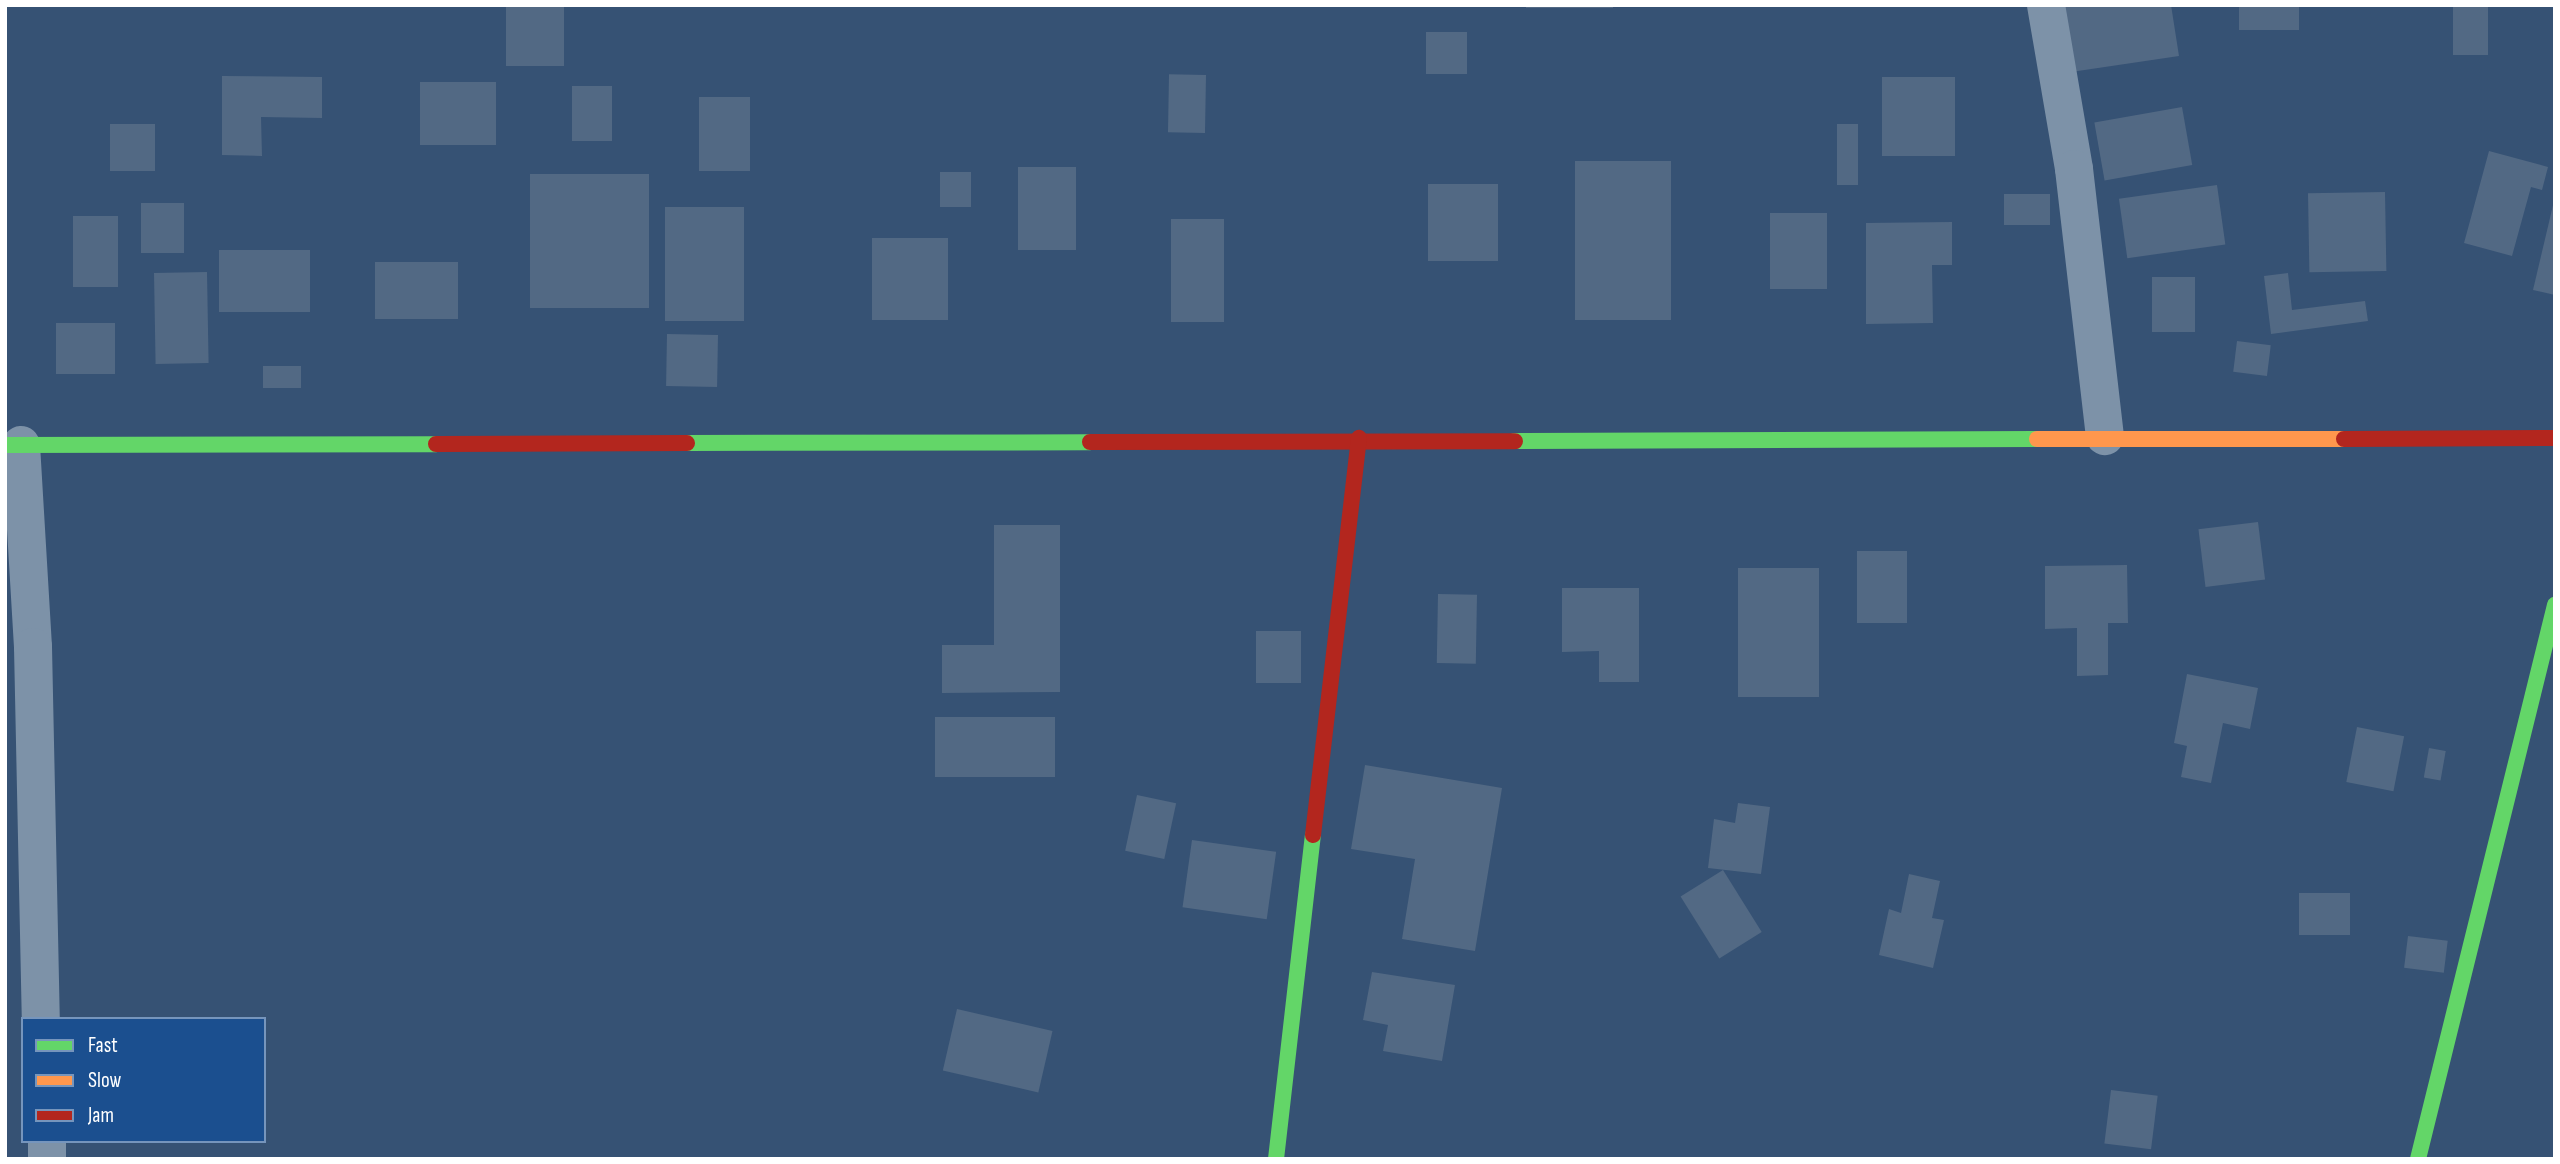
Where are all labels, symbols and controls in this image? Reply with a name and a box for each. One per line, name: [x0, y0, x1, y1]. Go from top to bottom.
legend: [21, 1017, 266, 1143]
text: Fast: [88, 1033, 118, 1058]
text: Slow: [88, 1068, 121, 1093]
text: Jam: [88, 1103, 114, 1128]

